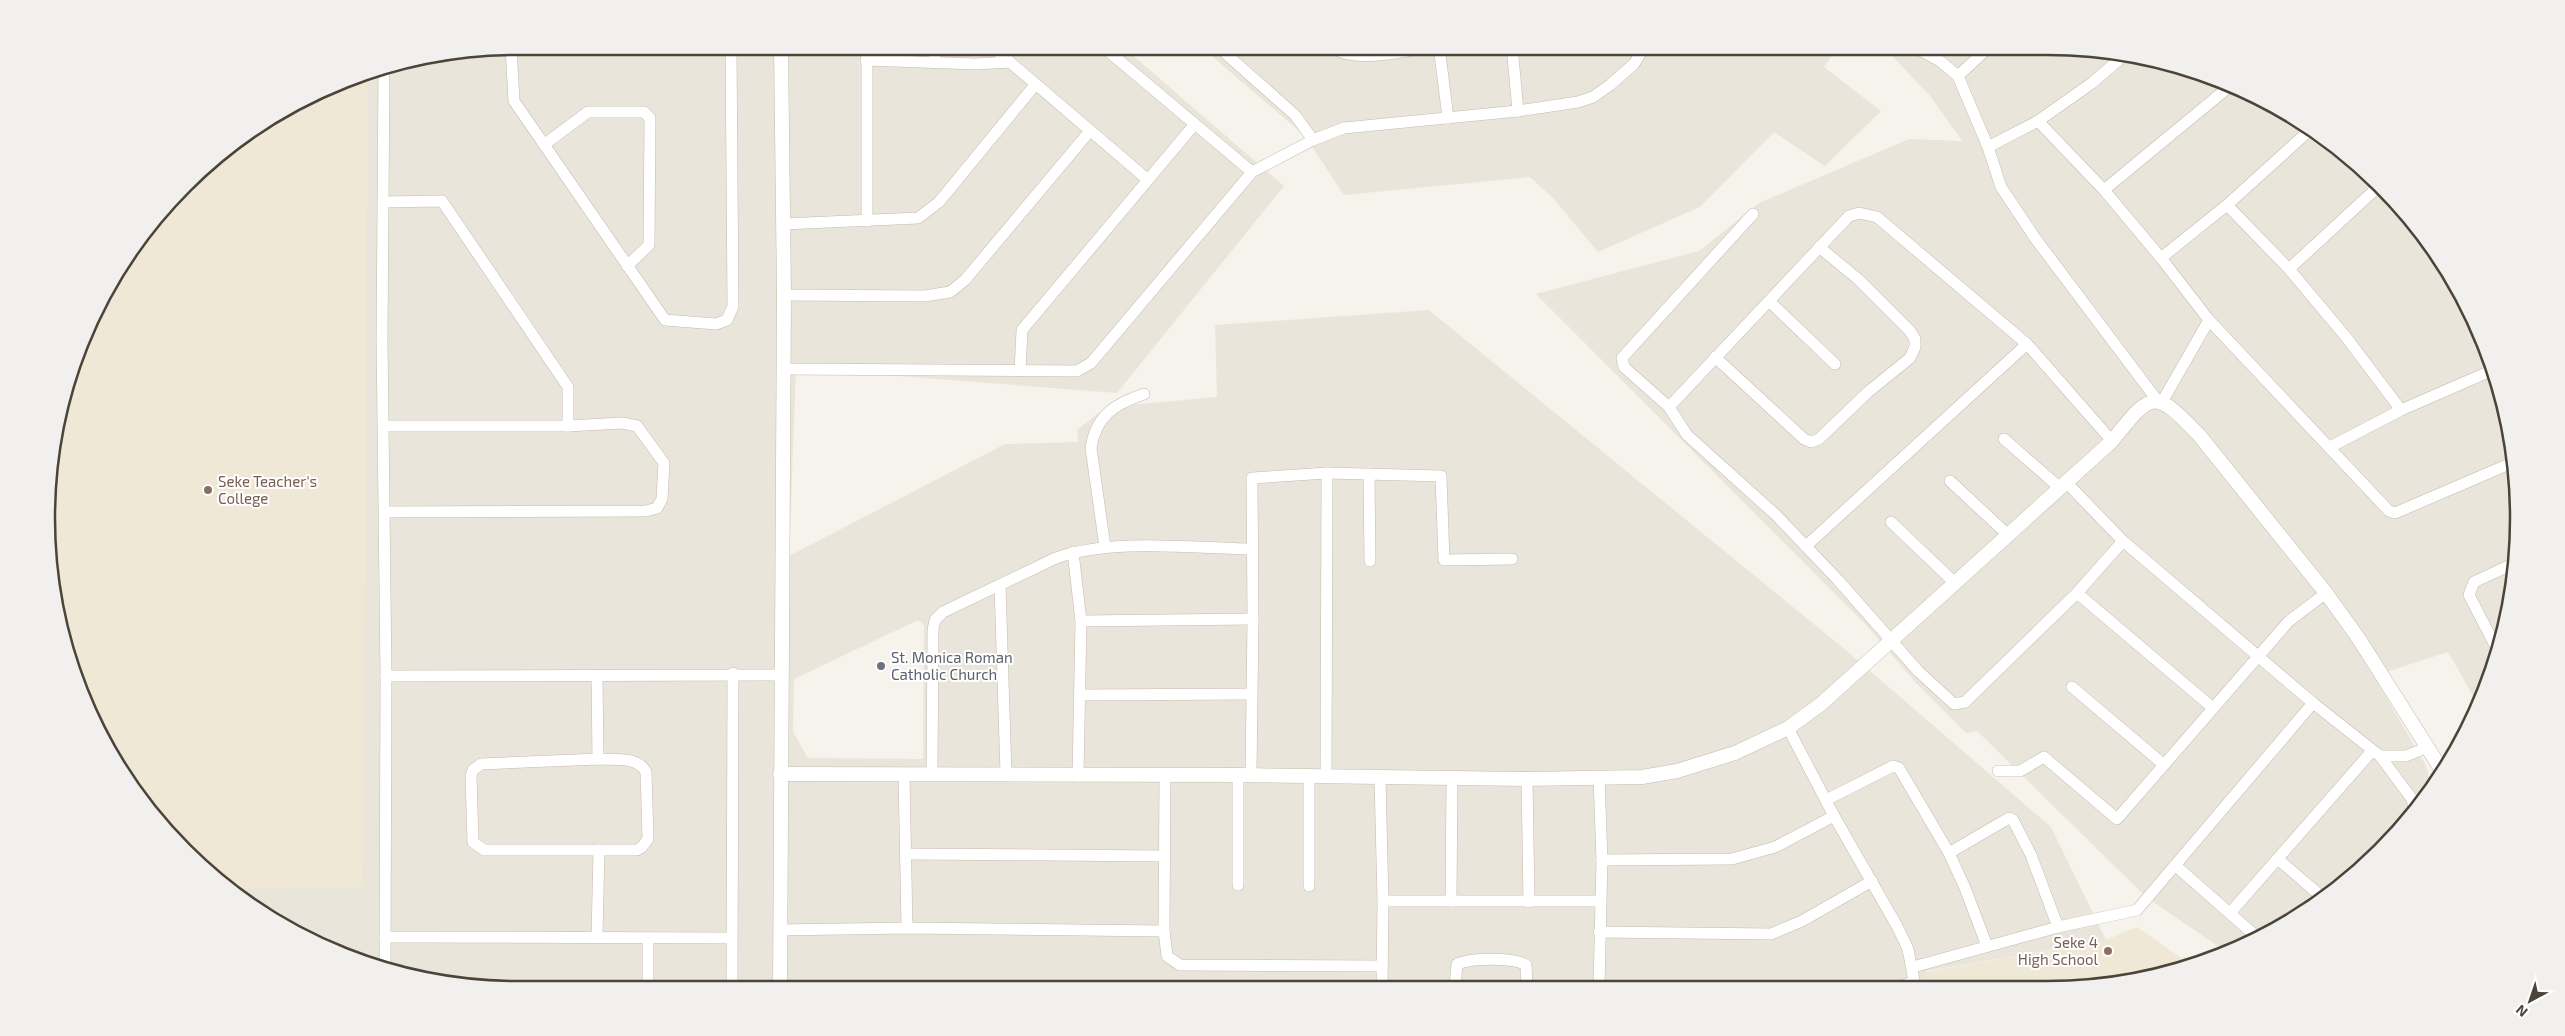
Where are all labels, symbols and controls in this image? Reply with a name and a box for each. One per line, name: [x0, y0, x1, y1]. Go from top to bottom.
place label: Seke Teacher's College: [218, 472, 317, 507]
marker: Seke Teacher's College: [202, 484, 214, 496]
place label: St. Monica Roman Catholic Church: [891, 648, 1013, 683]
marker: St. Monica Roman Catholic Church: [875, 660, 887, 672]
place label: Seke 4 High School: [2018, 933, 2099, 968]
marker: Seke 4 High School: [2102, 945, 2114, 957]
north arrow: [2505, 976, 2555, 1026]
text: N: [2512, 1002, 2531, 1021]

